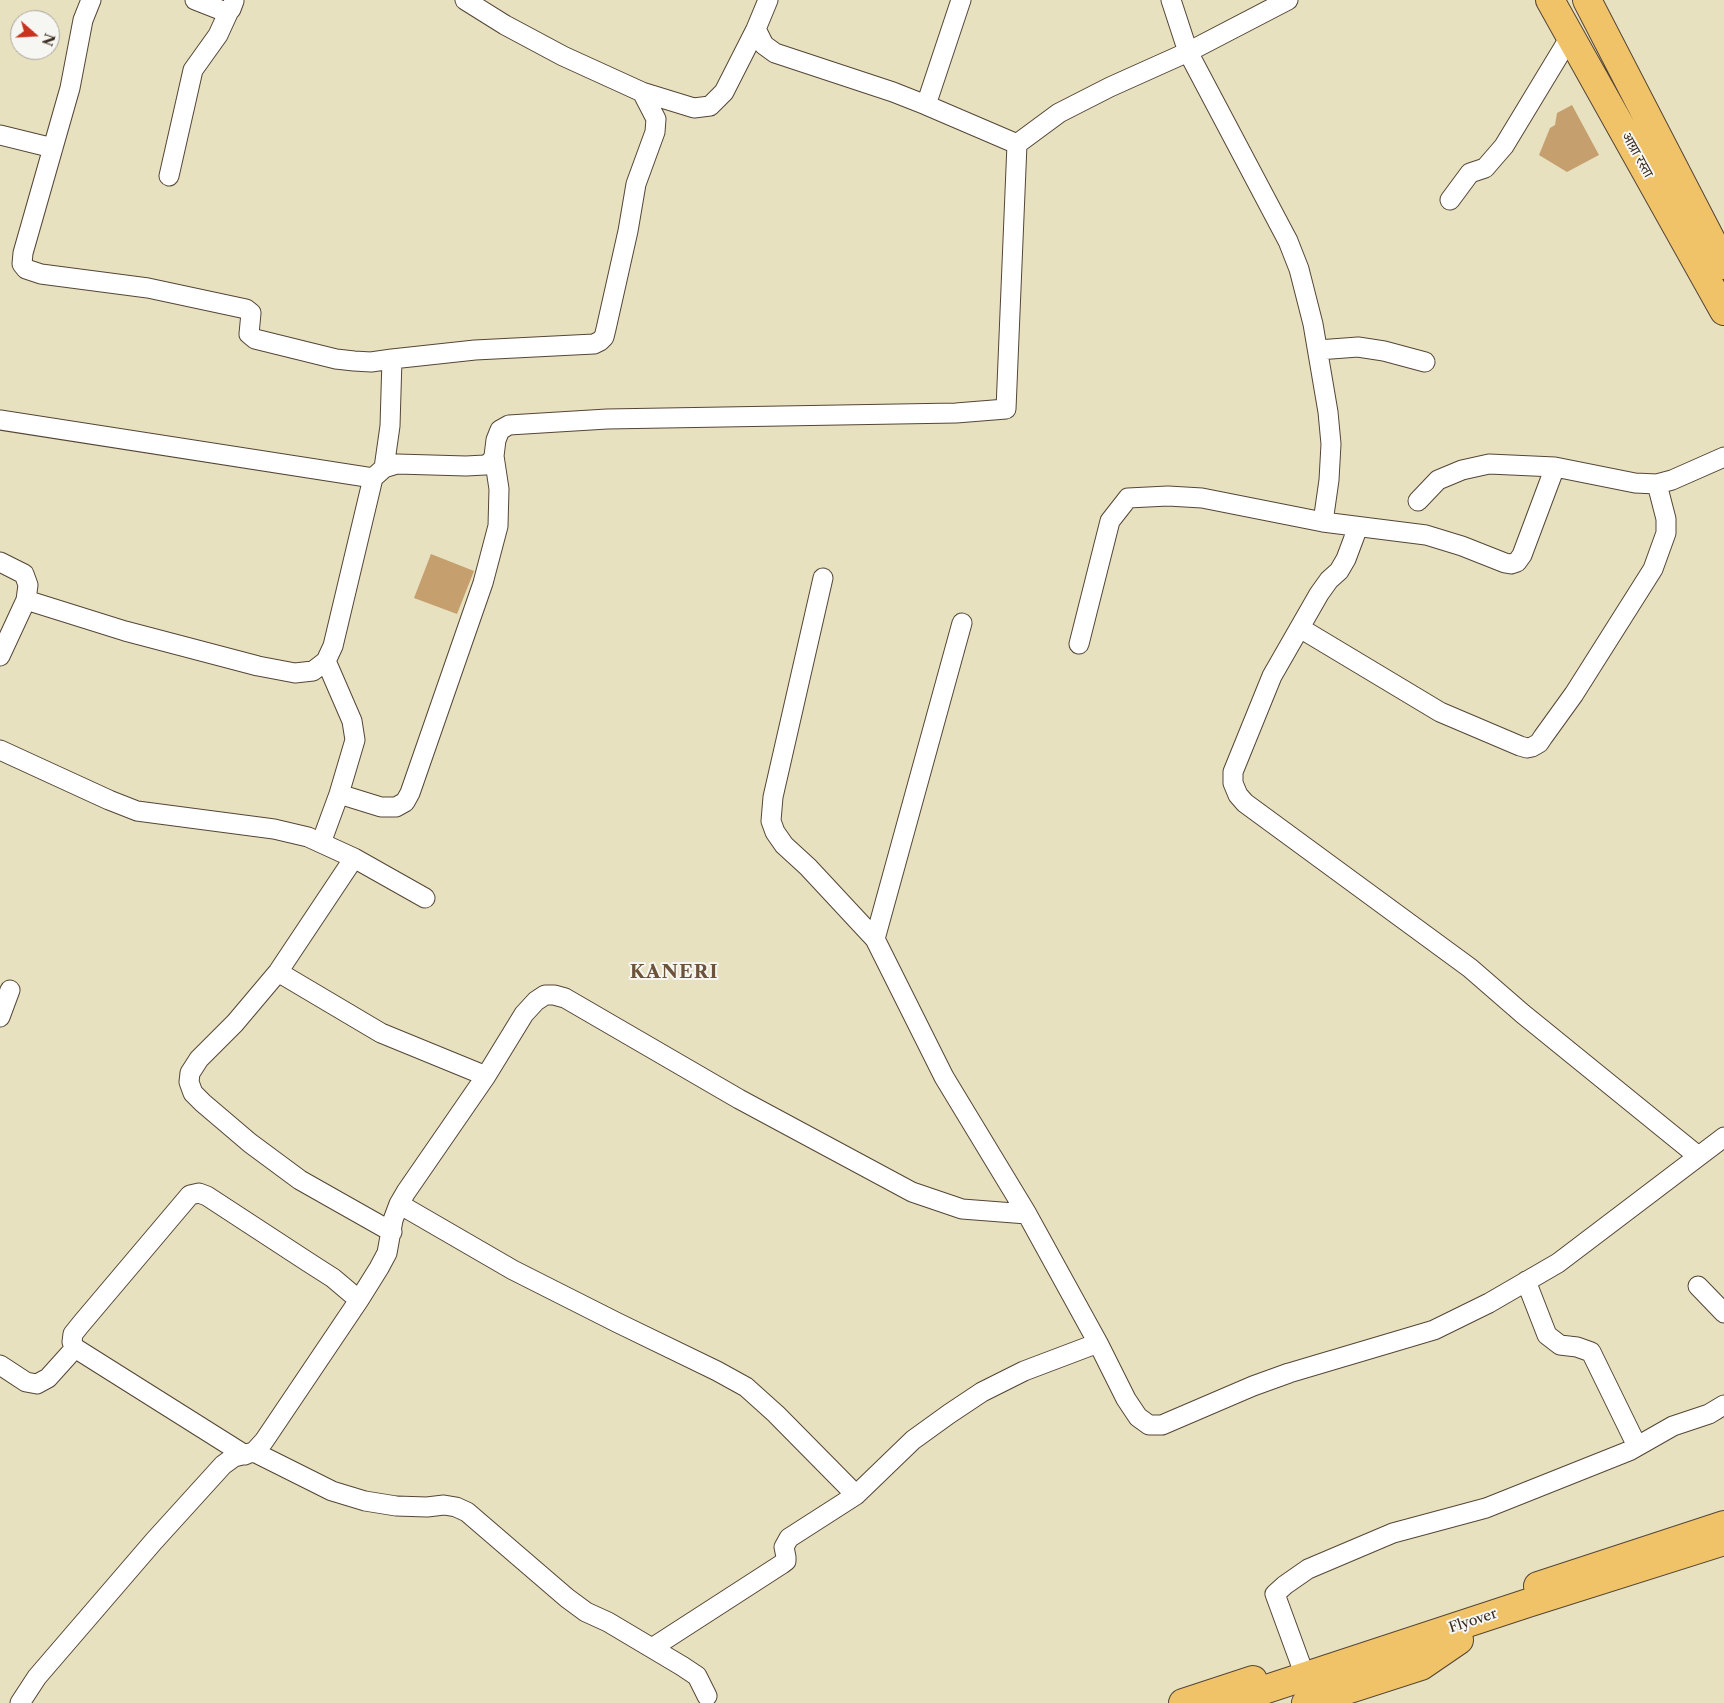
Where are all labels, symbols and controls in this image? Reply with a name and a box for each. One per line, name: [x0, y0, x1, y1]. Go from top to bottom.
north arrow: [10, 10, 60, 60]
text: N: [38, 31, 59, 48]
street label: आग्रा रस्ता: [1618, 129, 1656, 181]
district label: KANERI: [629, 962, 719, 984]
street label: Flyover: [1447, 1605, 1499, 1637]

